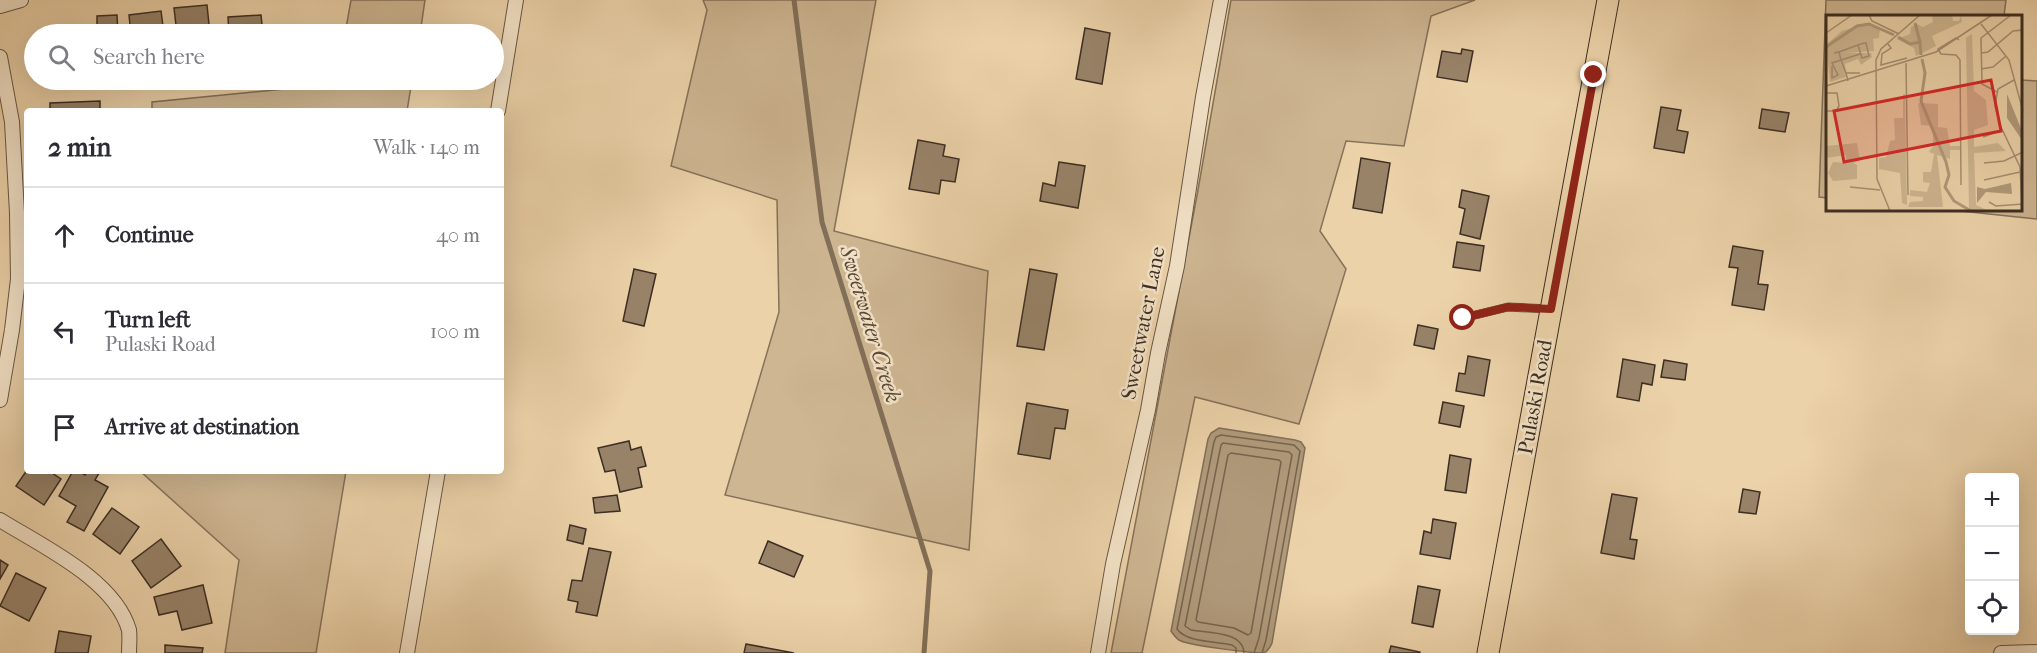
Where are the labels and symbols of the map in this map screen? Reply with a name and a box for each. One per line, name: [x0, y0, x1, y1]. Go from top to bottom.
inset map: [1826, 15, 2022, 212]
route end: [1580, 61, 1606, 87]
water label: Sweetwater Creek: [834, 242, 906, 406]
street label: Sweetwater Lane: [1116, 244, 1170, 402]
route start: [1449, 304, 1475, 330]
street label: Pulaski Road: [1513, 337, 1557, 456]

